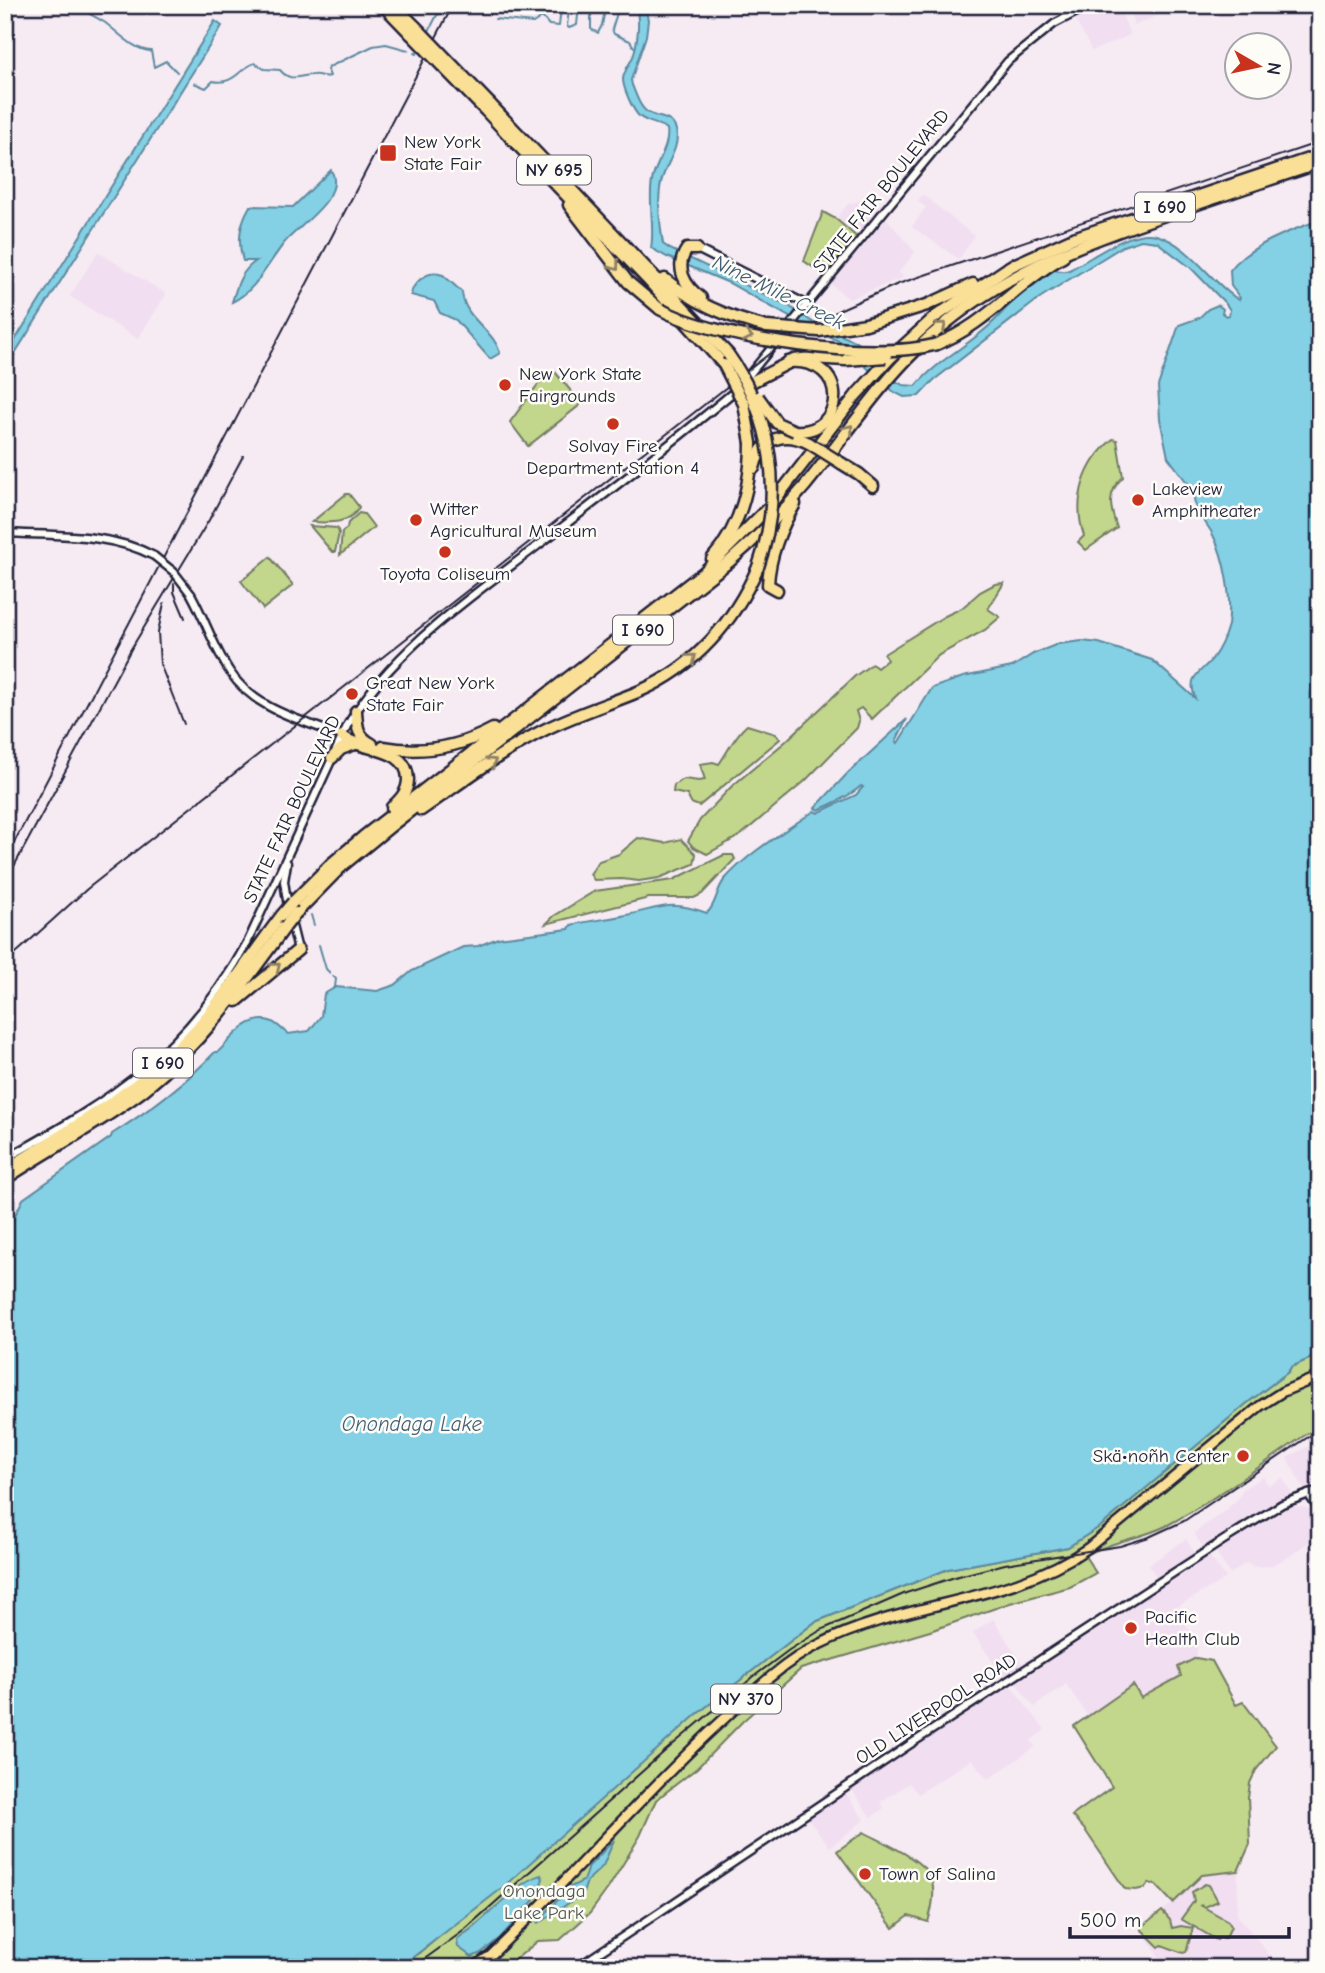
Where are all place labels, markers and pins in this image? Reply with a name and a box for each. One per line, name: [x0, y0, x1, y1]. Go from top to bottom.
place label: New York State Fair: [404, 131, 482, 175]
marker: New York State Fair: [378, 143, 398, 163]
place label: New York State Fairgrounds: [519, 363, 642, 407]
marker: New York State Fairgrounds: [497, 377, 513, 393]
marker: Solvay Fire Department Station 4: [605, 416, 621, 432]
place label: Solvay Fire Department Station 4: [527, 435, 699, 479]
place label: Lakeview Amphitheater: [1152, 478, 1261, 522]
marker: Lakeview Amphitheater: [1130, 492, 1146, 508]
place label: Witter Agricultural Museum: [430, 498, 597, 542]
marker: Witter Agricultural Museum: [408, 512, 424, 528]
marker: Toyota Coliseum: [437, 544, 453, 560]
place label: Toyota Coliseum: [380, 563, 510, 585]
place label: Great New York State Fair: [366, 672, 495, 716]
marker: Great New York State Fair: [344, 686, 360, 702]
place label: Skä•noñh Center: [1093, 1445, 1229, 1467]
marker: Skä•noñh Center: [1235, 1448, 1251, 1464]
place label: Pacific Health Club: [1145, 1606, 1240, 1650]
marker: Pacific Health Club: [1123, 1620, 1139, 1636]
place label: Town of Salina: [879, 1863, 996, 1885]
marker: Town of Salina: [857, 1866, 873, 1882]

